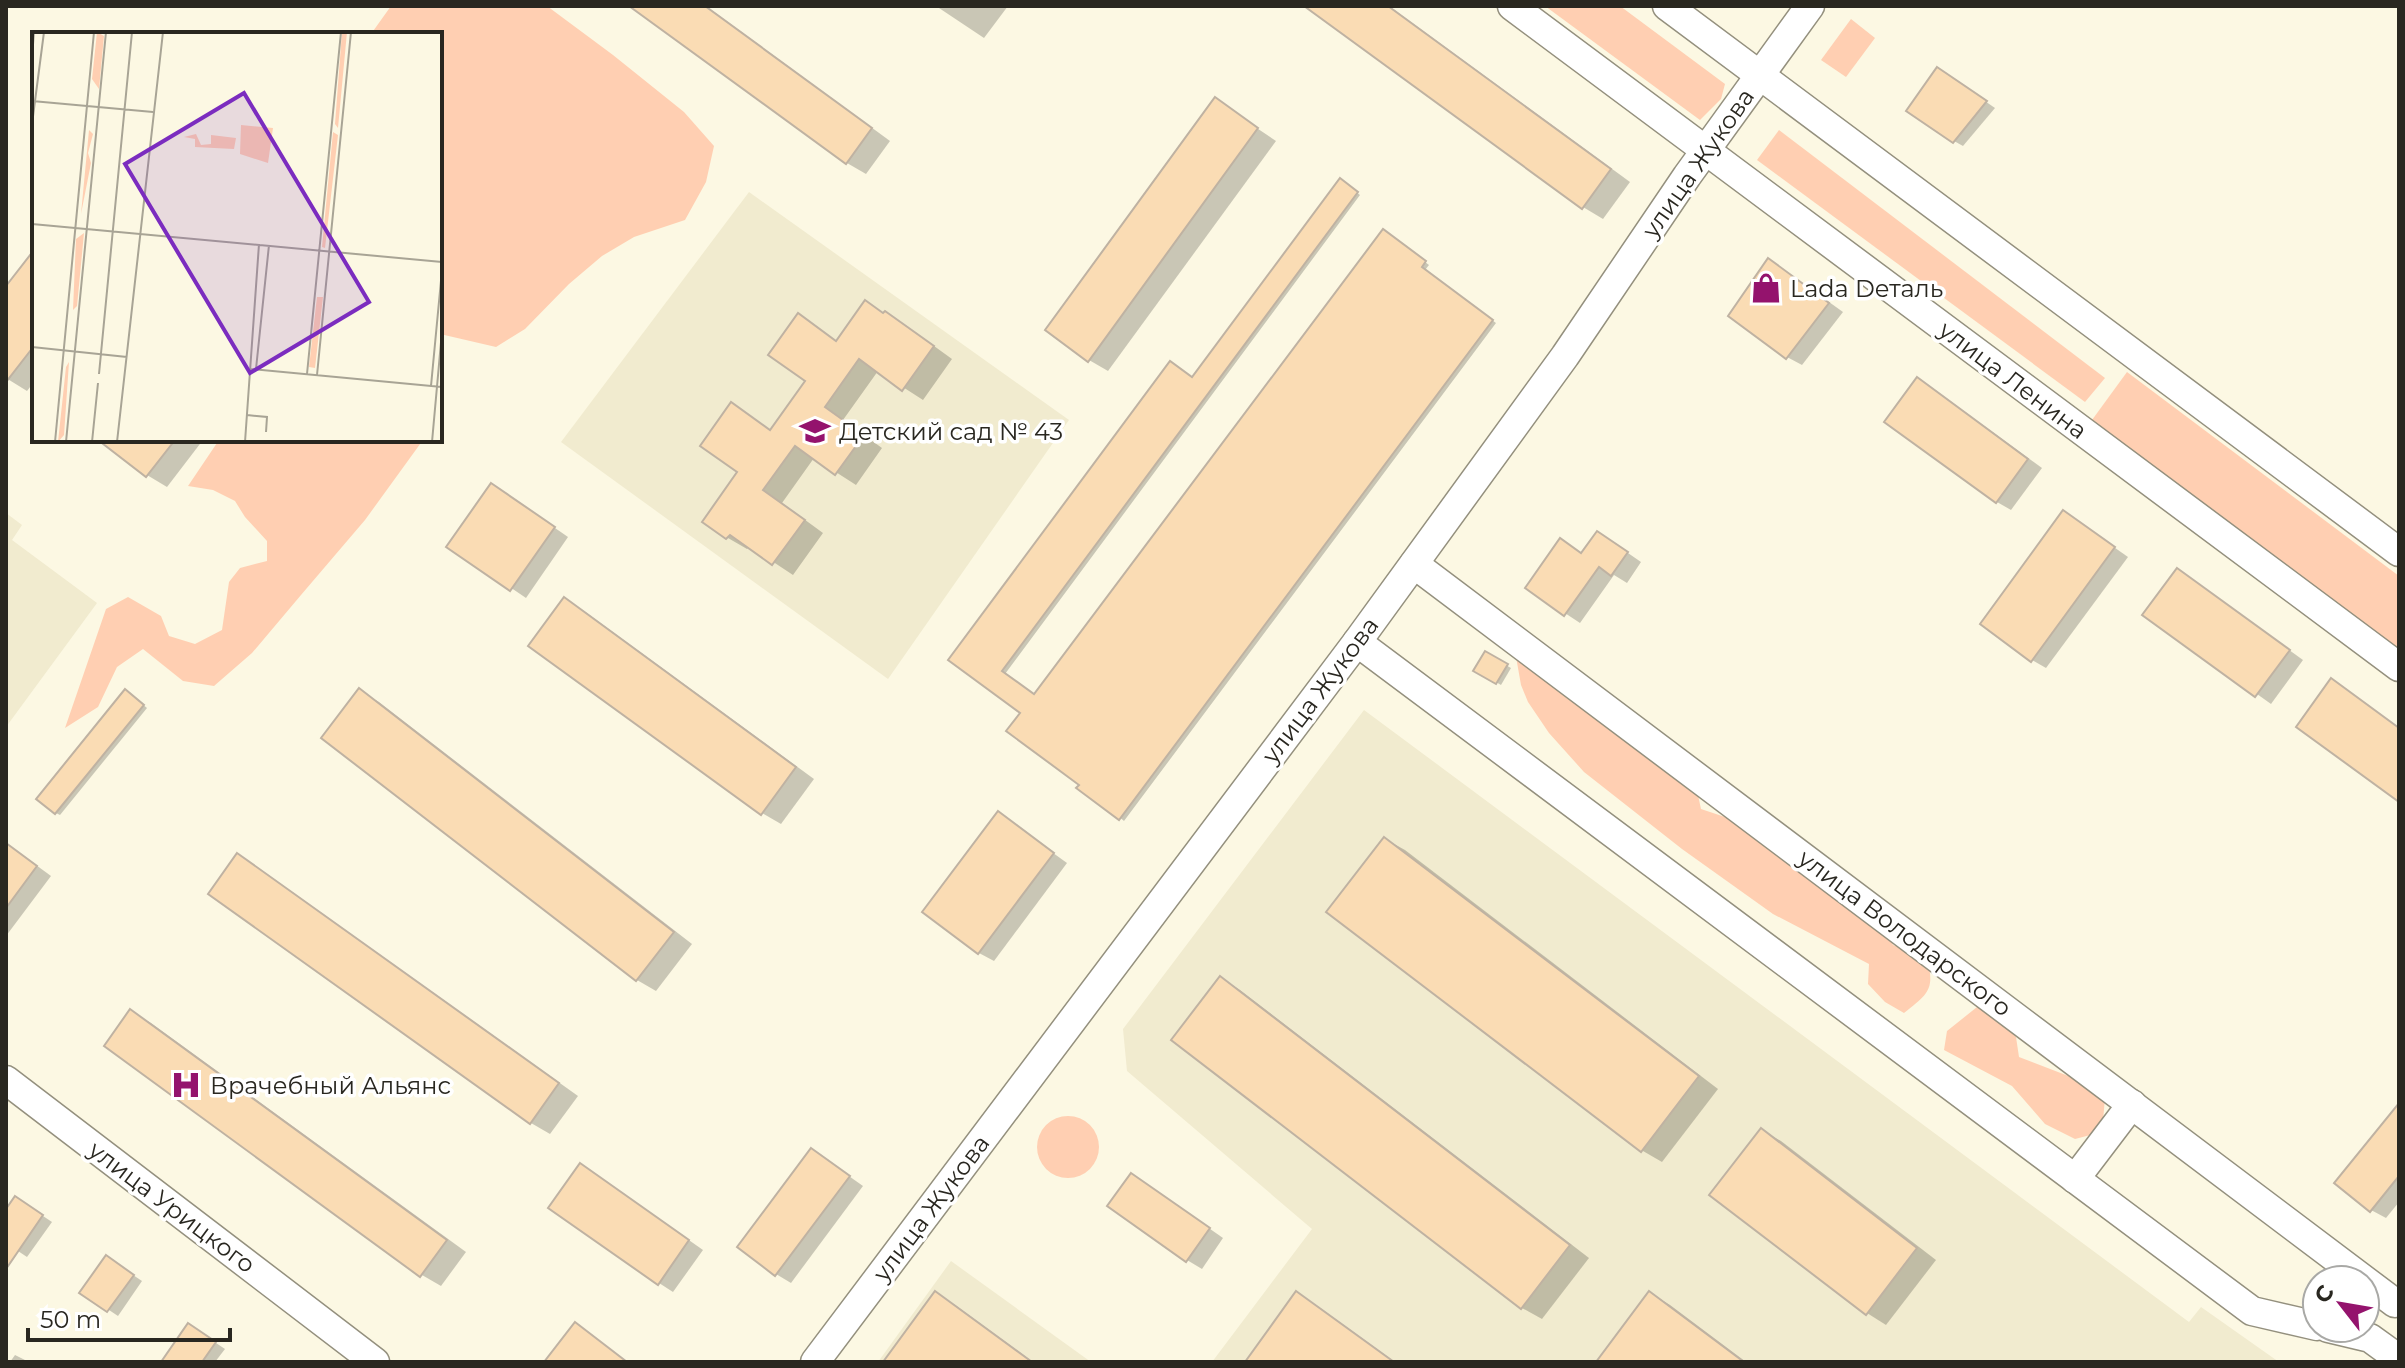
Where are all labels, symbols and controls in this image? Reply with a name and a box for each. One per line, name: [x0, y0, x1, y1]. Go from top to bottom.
inset map: [32, 32, 442, 442]
street label: улица Жукова: [1635, 83, 1760, 244]
shop icon: Lada Dеталь: [1749, 271, 1783, 305]
place label: Lada Dеталь: [1790, 274, 1943, 303]
street label: улица Ленина: [1932, 314, 2093, 445]
school or university icon: Детский сад № 43: [798, 414, 832, 448]
place label: Детский сад № 43: [839, 417, 1063, 446]
street label: улица Жукова: [1255, 611, 1384, 770]
street label: улица Володарского: [1792, 843, 2017, 1023]
hospital icon: Врачебный Альянс: [169, 1068, 203, 1102]
place label: Врачебный Альянс: [210, 1071, 451, 1100]
street label: улица Жукова: [866, 1129, 995, 1288]
street label: улица Урицкого: [82, 1134, 261, 1279]
north arrow: [2301, 1264, 2381, 1344]
text: С: [2309, 1280, 2340, 1308]
scale bar: [28, 1292, 230, 1342]
text: 50 m: [40, 1305, 101, 1334]

